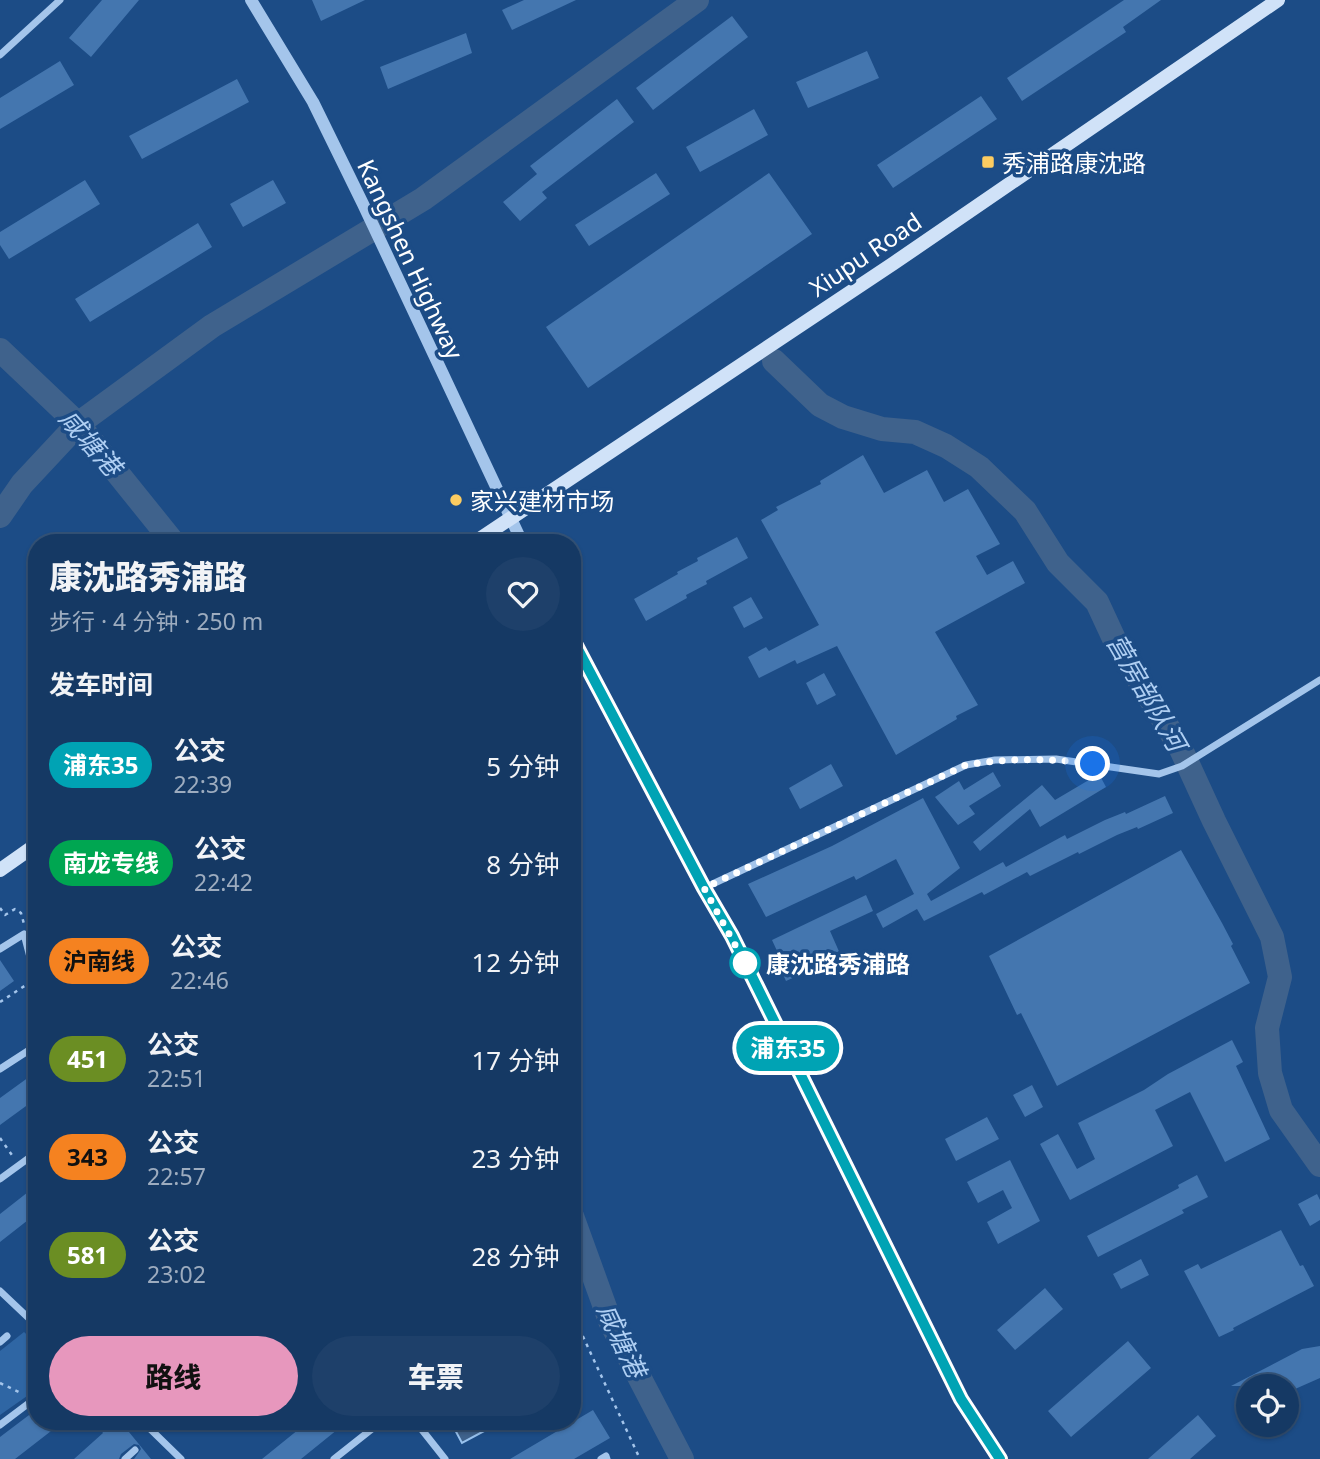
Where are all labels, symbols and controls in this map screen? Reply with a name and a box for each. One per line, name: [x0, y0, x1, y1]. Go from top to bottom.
place label: 秀浦路康沈路: [1002, 146, 1146, 179]
street label: Kangshen Highway: [350, 154, 472, 365]
marker: 秀浦路康沈路: [980, 154, 996, 170]
street label: Xiupu Road: [802, 204, 928, 304]
water label: 咸塘港: [52, 401, 133, 486]
place label: 家兴建材市场: [470, 484, 614, 517]
marker: 家兴建材市场: [448, 492, 464, 508]
text: 康沈路秀浦路: [49, 554, 247, 599]
button: heart: [486, 557, 560, 631]
text: 步行 · 4 分钟 · 250 m: [49, 605, 263, 637]
water label: 营房部队河: [1099, 627, 1198, 762]
text: 发车时间: [49, 666, 153, 702]
text: 公交: [173, 732, 225, 768]
your location: [1075, 746, 1110, 781]
text: 浦东35: [63, 748, 138, 781]
text: 5 分钟: [486, 748, 560, 784]
text: 22:39: [173, 768, 232, 800]
text: 公交: [194, 830, 246, 866]
text: 南龙专线: [63, 846, 159, 879]
text: 8 分钟: [486, 846, 560, 882]
text: 22:42: [194, 866, 253, 898]
text: 公交: [170, 928, 222, 964]
text: 沪南线: [63, 944, 135, 977]
text: 12 分钟: [471, 944, 560, 980]
place label: 康沈路秀浦路: [766, 947, 910, 980]
marker: 康沈路秀浦路: [730, 948, 760, 978]
text: 22:46: [170, 964, 229, 996]
line badge: 浦东35: [739, 1025, 837, 1071]
text: 公交: [147, 1026, 199, 1062]
text: 浦东35: [750, 1031, 826, 1064]
text: 451: [67, 1042, 108, 1075]
text: 17 分钟: [471, 1042, 560, 1078]
text: 22:51: [147, 1062, 206, 1094]
text: 公交: [147, 1124, 199, 1160]
text: 343: [67, 1140, 108, 1173]
text: 23 分钟: [471, 1140, 560, 1176]
text: 22:57: [147, 1160, 206, 1192]
text: 公交: [147, 1222, 199, 1258]
text: 581: [67, 1238, 108, 1271]
text: 28 分钟: [471, 1238, 560, 1274]
text: 23:02: [147, 1258, 206, 1290]
water label: 咸塘港: [589, 1297, 656, 1387]
button: 路线: [49, 1336, 298, 1416]
button: 车票: [312, 1336, 560, 1416]
map controls: [1236, 1374, 1299, 1437]
button: locate: [1236, 1374, 1299, 1437]

